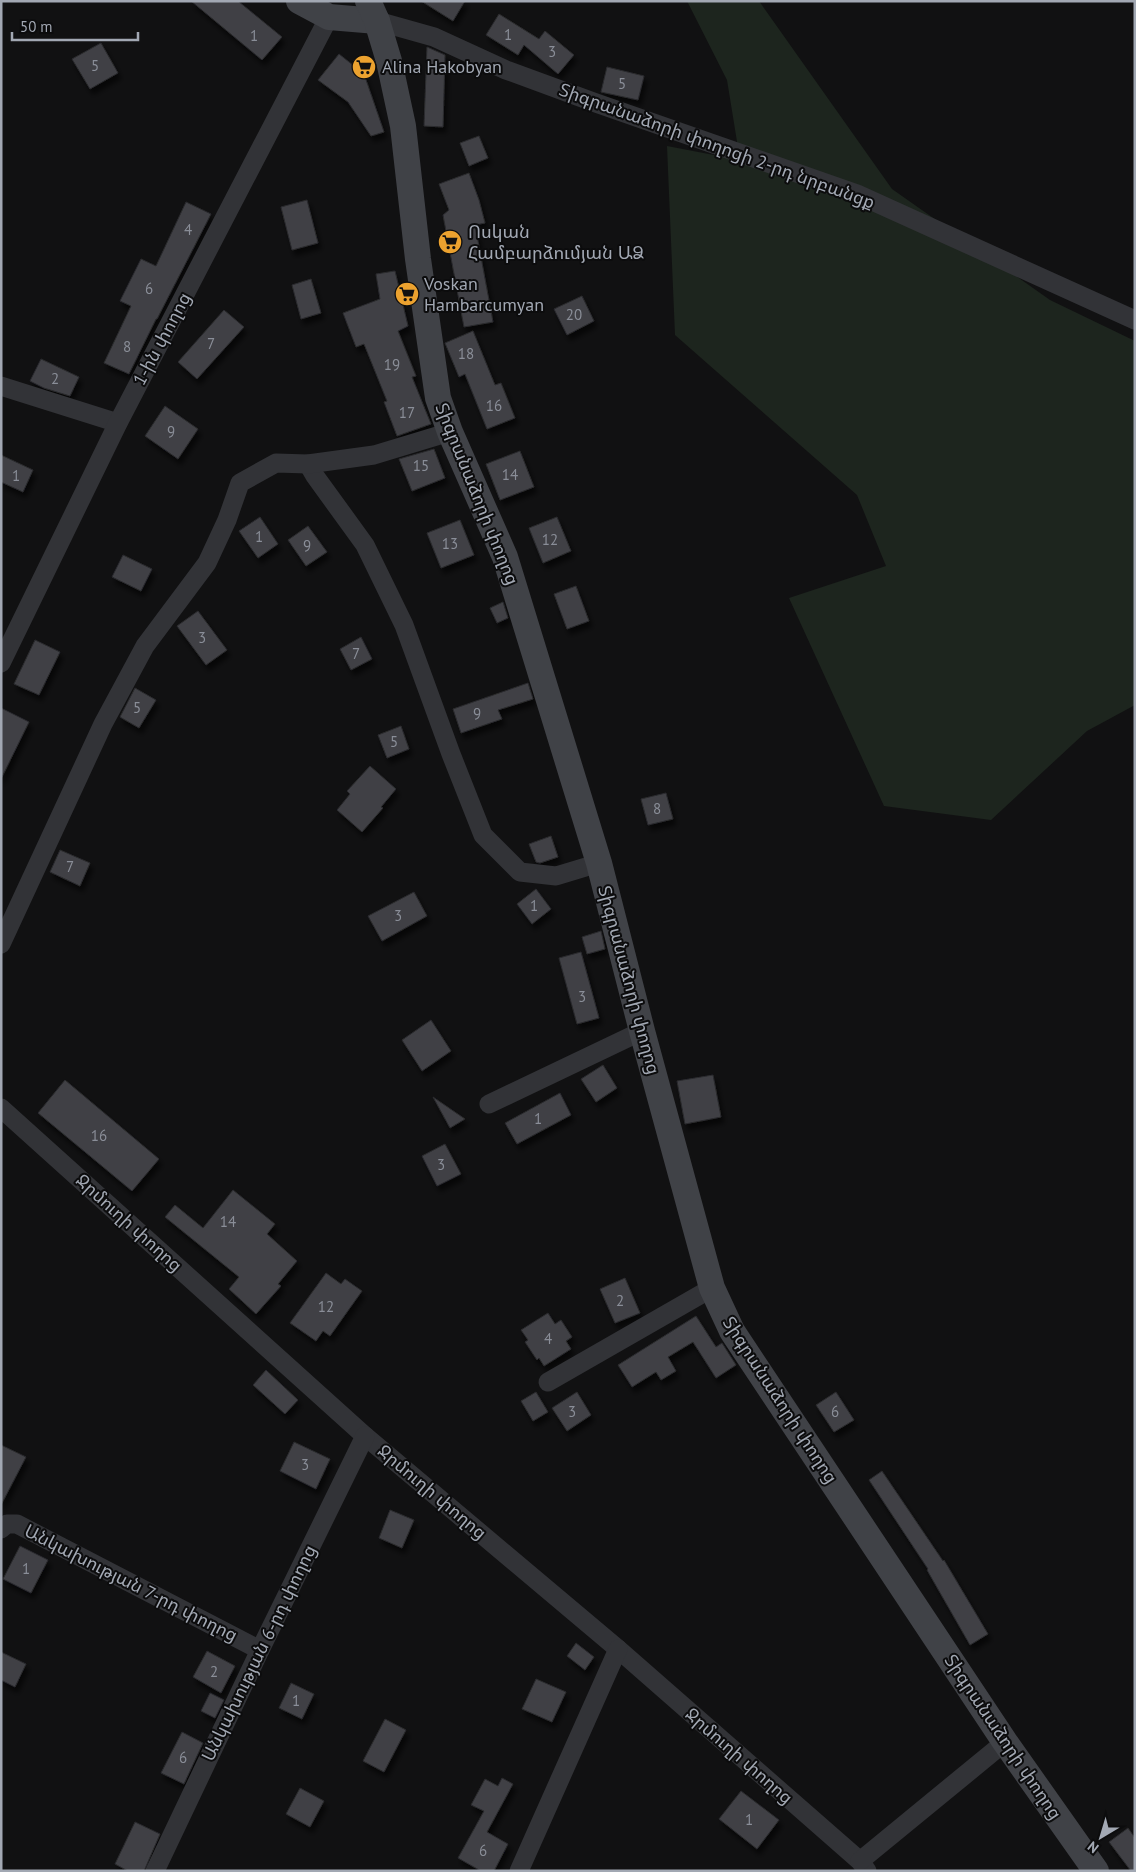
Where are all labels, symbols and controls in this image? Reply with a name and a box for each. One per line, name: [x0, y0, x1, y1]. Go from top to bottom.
scale bar: [12, 10, 139, 42]
text: 50 m: [20, 17, 53, 36]
house number: 1: [504, 25, 512, 44]
house number: 1: [250, 26, 258, 45]
house number: 3: [548, 42, 556, 61]
supermarket icon: Alina Hakobyan: [351, 54, 377, 80]
place label: Alina Hakobyan: [382, 55, 502, 78]
house number: 5: [91, 56, 99, 75]
house number: 5: [618, 74, 626, 93]
street label: Տիգրանաձորի փողոցի 2-րդ նրբանցք: [556, 78, 878, 214]
house number: 4: [184, 220, 192, 239]
place label: Ոսկան Համբարձումյան ԱՁ: [468, 220, 644, 264]
supermarket icon: Ոսկան Համբարձումյան ԱՁ: [437, 229, 463, 255]
place label: Voskan Hambarcumyan: [423, 272, 544, 316]
house number: 6: [145, 279, 153, 298]
supermarket icon: Voskan Hambarcumyan: [394, 281, 420, 307]
street label: 1-ին փողոց: [127, 288, 196, 389]
house number: 20: [566, 305, 582, 324]
house number: 7: [207, 334, 215, 353]
house number: 8: [123, 337, 131, 356]
house number: 18: [458, 344, 474, 363]
house number: 19: [384, 355, 400, 374]
house number: 2: [51, 369, 59, 388]
house number: 16: [486, 396, 502, 415]
street label: Տիգրանաձորի փողոց: [430, 399, 525, 588]
house number: 17: [399, 403, 415, 422]
house number: 9: [167, 422, 175, 441]
house number: 15: [413, 456, 429, 475]
house number: 14: [502, 465, 518, 484]
house number: 1: [12, 466, 20, 485]
house number: 1: [255, 527, 263, 546]
house number: 12: [542, 530, 558, 549]
house number: 13: [442, 534, 458, 553]
house number: 9: [303, 536, 311, 555]
house number: 3: [198, 628, 206, 647]
house number: 7: [352, 644, 360, 663]
house number: 5: [133, 698, 141, 717]
house number: 9: [473, 704, 481, 723]
house number: 5: [390, 732, 398, 751]
house number: 8: [653, 799, 661, 818]
house number: 7: [66, 857, 74, 876]
street label: Տիգրանաձորի փողոց: [593, 883, 666, 1077]
house number: 1: [530, 896, 538, 915]
house number: 3: [394, 906, 402, 925]
house number: 3: [578, 987, 586, 1006]
house number: 1: [534, 1109, 542, 1128]
house number: 16: [91, 1126, 107, 1145]
house number: 3: [437, 1155, 445, 1174]
street label: Ջրմուղի փողոց: [71, 1169, 187, 1277]
house number: 14: [220, 1212, 236, 1231]
house number: 2: [616, 1291, 624, 1310]
house number: 12: [318, 1297, 334, 1316]
street label: Տիգրանաձորի փողոց: [718, 1312, 843, 1487]
house number: 4: [544, 1329, 552, 1348]
house number: 3: [568, 1402, 576, 1421]
house number: 6: [831, 1402, 839, 1421]
street label: Ջրմուղի փողոց: [373, 1439, 492, 1544]
house number: 3: [301, 1455, 309, 1474]
street label: Անկախության 7-րդ փողոց: [21, 1519, 242, 1646]
street label: Անկախության 6-րդ փողոց: [196, 1541, 321, 1765]
house number: 1: [22, 1559, 30, 1578]
street label: Տիգրանաձորի փողոց: [940, 1650, 1067, 1824]
house number: 2: [210, 1662, 218, 1681]
house number: 1: [292, 1691, 300, 1710]
street label: Ջրմուղի փողոց: [681, 1702, 798, 1809]
house number: 6: [179, 1748, 187, 1767]
house number: 1: [745, 1810, 753, 1829]
north arrow: [1076, 1812, 1126, 1862]
text: N: [1084, 1837, 1102, 1857]
house number: 6: [479, 1841, 487, 1860]

